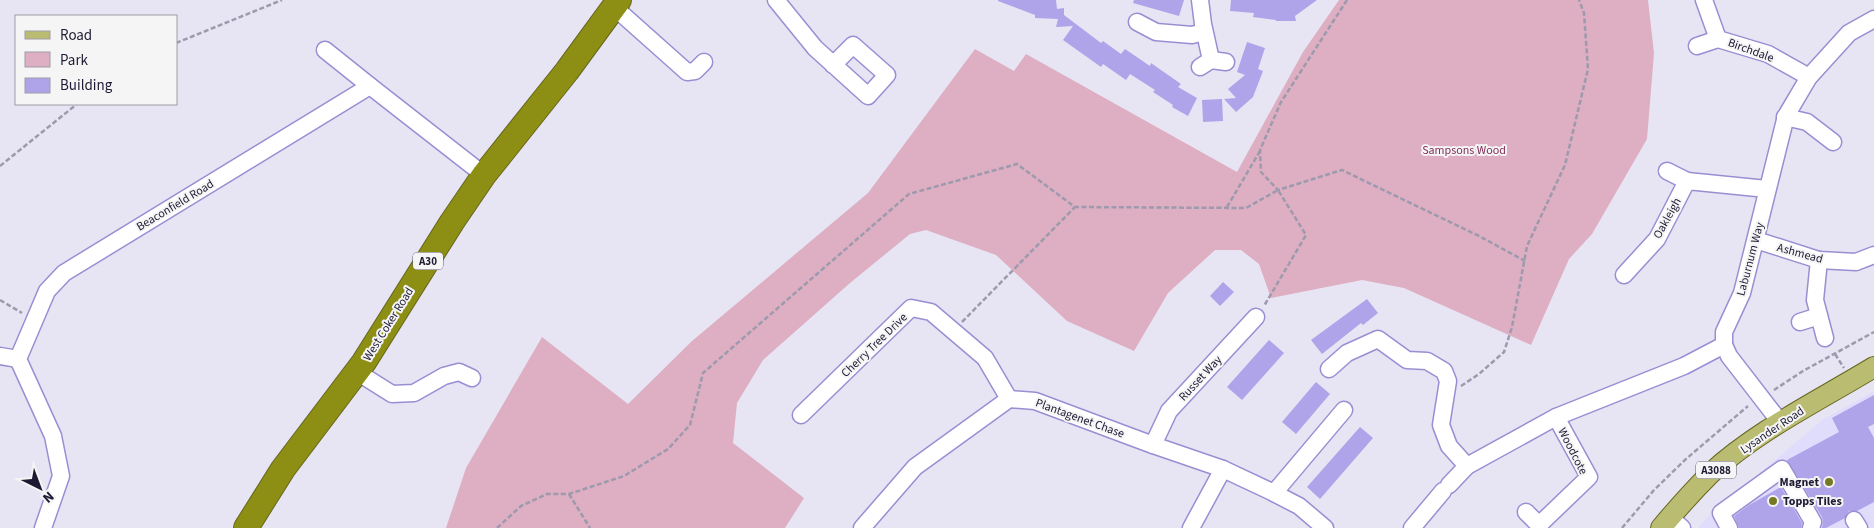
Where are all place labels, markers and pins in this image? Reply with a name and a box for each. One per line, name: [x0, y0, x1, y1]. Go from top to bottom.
place label: Magnet: [1780, 474, 1819, 491]
marker: Magnet: [1823, 476, 1835, 488]
place label: Topps Tiles: [1783, 493, 1842, 510]
marker: Topps Tiles: [1767, 495, 1779, 507]

